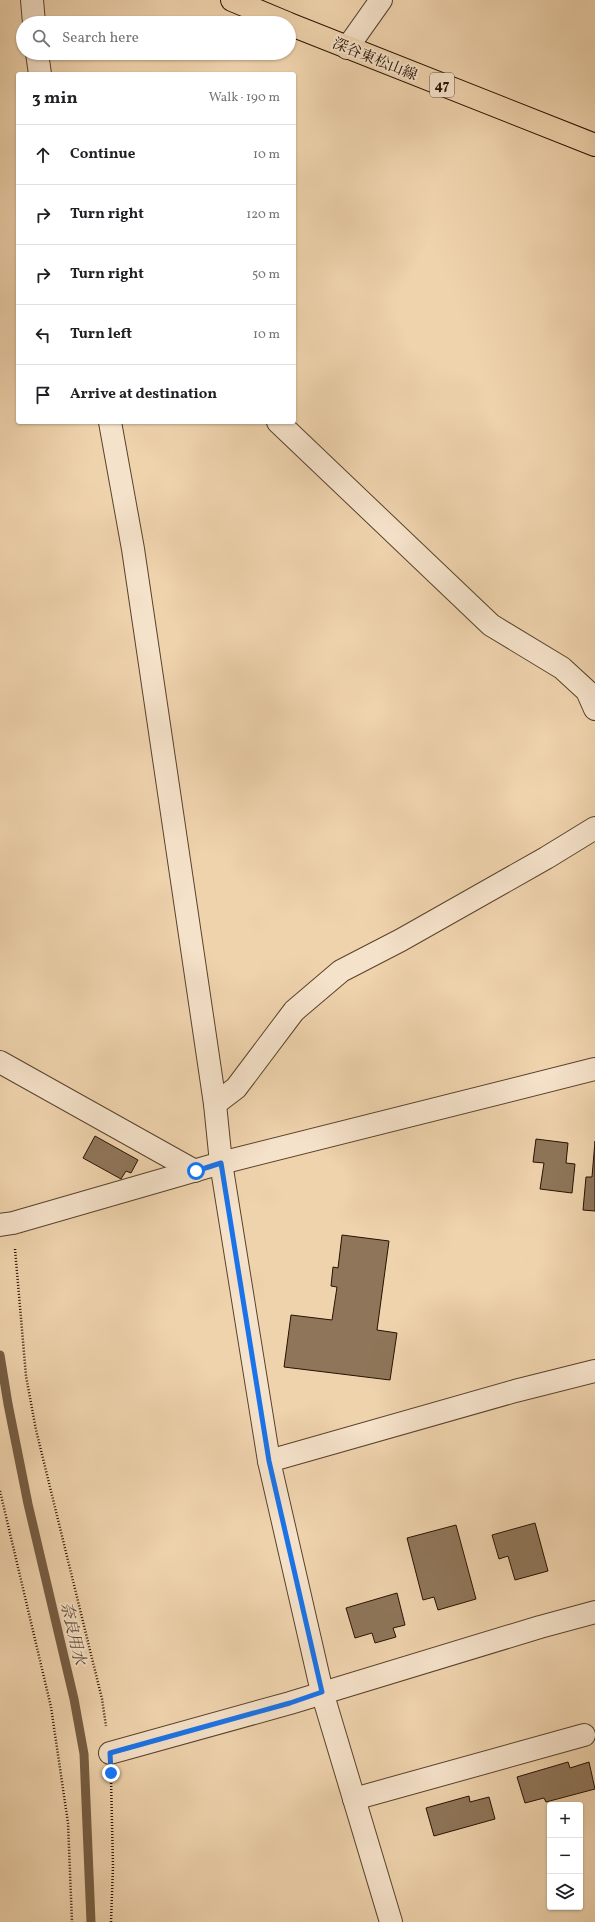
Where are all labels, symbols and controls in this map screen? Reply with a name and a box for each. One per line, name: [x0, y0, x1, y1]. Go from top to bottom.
search box: [16, 16, 296, 60]
icon: search: [30, 27, 52, 49]
text: Search here: [62, 28, 139, 49]
street label: 深谷東松山線: [329, 34, 420, 87]
road number: 47: [430, 73, 454, 97]
text: 3 min: [32, 87, 78, 110]
text: Walk · 190 m: [209, 89, 280, 107]
icon: ahead: [32, 144, 54, 166]
text: Continue: [70, 144, 135, 165]
text: 10 m: [253, 146, 280, 164]
icon: right: [32, 204, 54, 226]
text: Turn right: [70, 204, 144, 225]
text: 120 m: [246, 206, 280, 224]
icon: right: [32, 264, 54, 286]
text: Turn right: [70, 264, 144, 285]
text: 50 m: [252, 266, 280, 284]
icon: left: [32, 324, 54, 346]
text: Turn left: [70, 324, 132, 345]
text: 10 m: [253, 326, 280, 344]
icon: arrive: [32, 384, 54, 406]
text: Arrive at destination: [70, 384, 217, 405]
route start: [187, 1162, 205, 1180]
water label: 奈良用水: [54, 1600, 90, 1669]
route end: [102, 1764, 120, 1782]
map controls: [547, 1802, 583, 1910]
button: +: [547, 1802, 583, 1838]
button: −: [547, 1838, 583, 1874]
button: layers: [547, 1874, 583, 1910]

